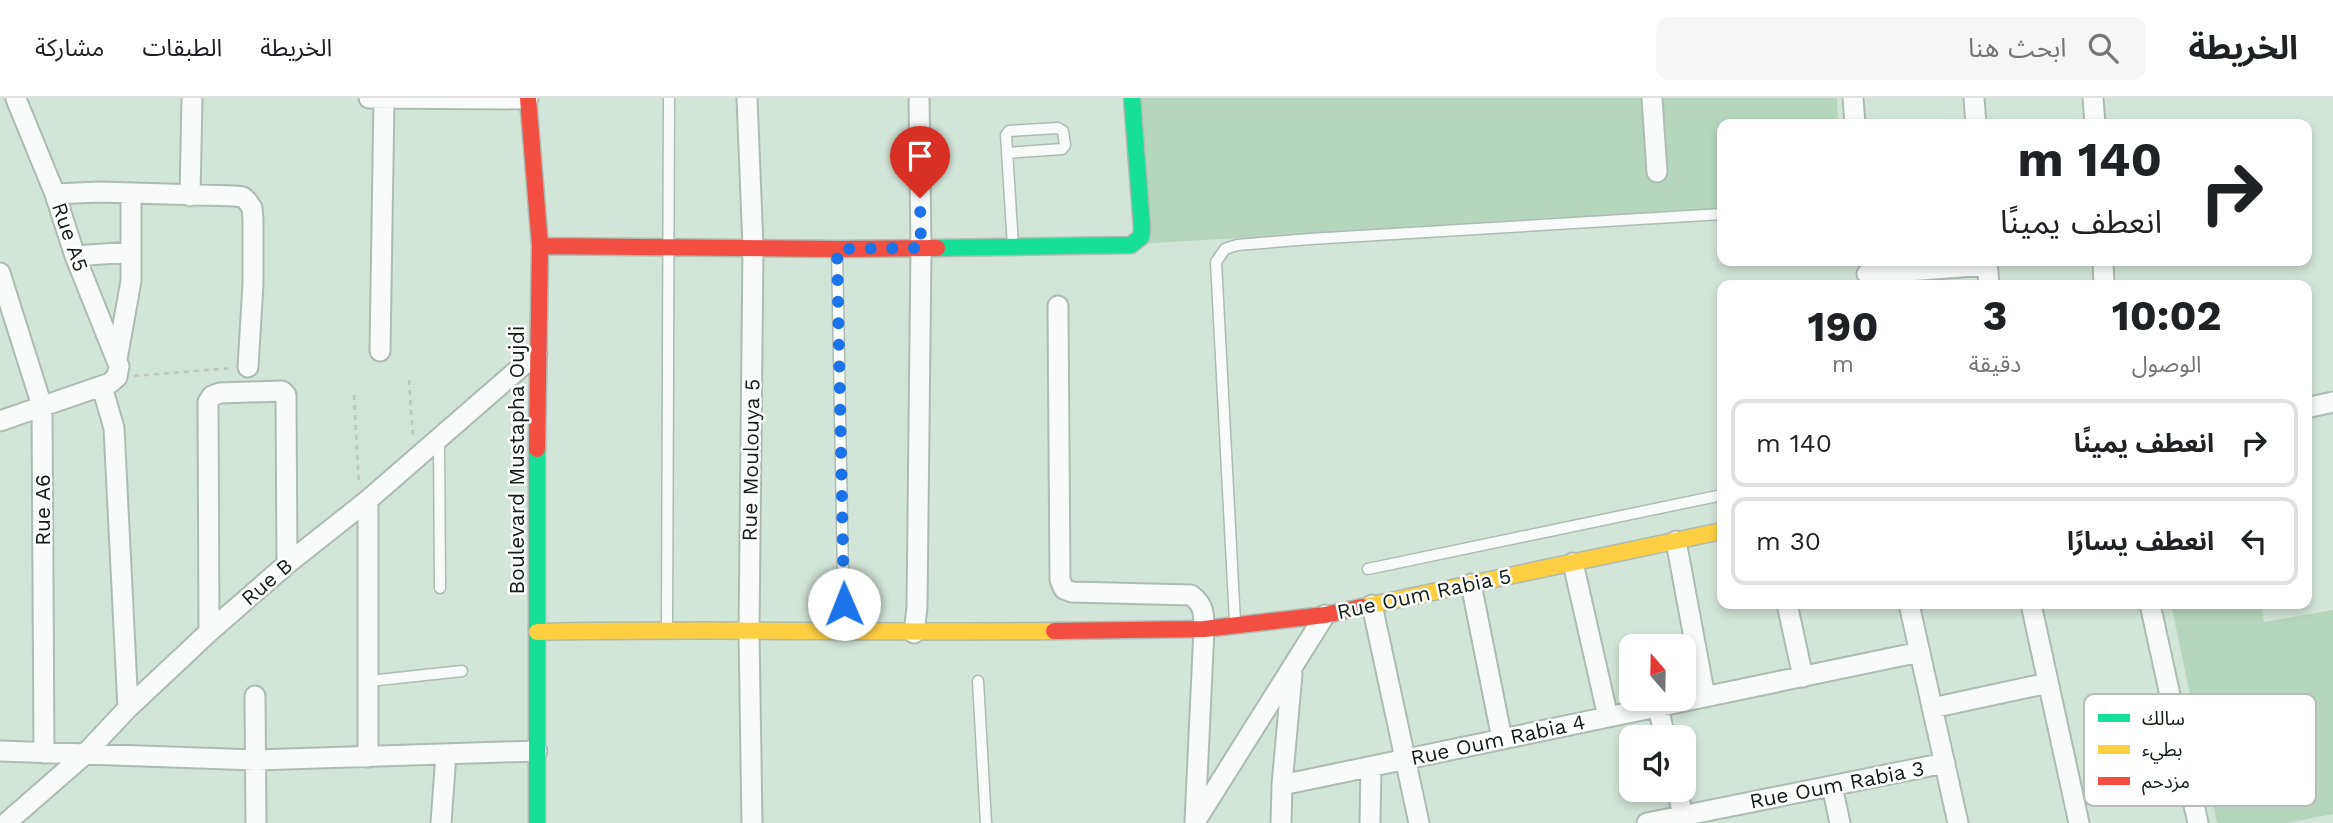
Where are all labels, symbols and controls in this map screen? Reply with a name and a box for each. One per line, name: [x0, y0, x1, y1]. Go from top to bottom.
search box: [1656, 17, 2146, 80]
text: الخريطة: [2188, 28, 2298, 67]
icon: search: [2084, 29, 2122, 67]
text: ابحث هنا: [1968, 33, 2066, 63]
text: مشاركة: [35, 34, 104, 62]
text: الطبقات: [142, 34, 222, 62]
text: الخريطة: [260, 34, 332, 62]
pin: [890, 126, 950, 198]
text: 140 m: [2018, 130, 2162, 188]
icon: arrive: [901, 137, 939, 175]
icon: right: [2186, 147, 2277, 238]
street label: Rue A5: [47, 199, 94, 275]
text: انعطف يمينًا: [2000, 203, 2162, 241]
text: 3: [1983, 291, 2008, 340]
text: 10:02: [2112, 291, 2222, 340]
text: 190: [1807, 302, 1878, 351]
street label: Boulevard Mustapha Oujdi: [504, 326, 529, 594]
text: m: [1832, 351, 1854, 378]
text: دقيقة: [1969, 351, 2021, 378]
text: الوصول: [2132, 351, 2202, 378]
street label: Rue Moulouya 5: [737, 378, 764, 542]
icon: right: [2235, 424, 2273, 462]
text: 140 m: [1756, 428, 1832, 458]
text: انعطف يمينًا: [2074, 428, 2214, 458]
street label: Rue A6: [30, 474, 55, 546]
icon: left: [2235, 522, 2273, 560]
text: 30 m: [1756, 526, 1821, 556]
text: انعطف يسارًا: [2067, 526, 2214, 556]
street label: Rue B: [236, 553, 297, 611]
street label: Rue Oum Rabia 5: [1335, 563, 1513, 624]
position arrow: [807, 567, 881, 641]
north arrow: [1619, 634, 1696, 710]
map controls: [1619, 634, 1696, 802]
legend: [2084, 694, 2316, 806]
text: سالك: [2142, 707, 2185, 730]
street label: Rue Oum Rabia 4: [1408, 709, 1587, 770]
button: sound: [1619, 725, 1696, 802]
text: بطيء: [2142, 738, 2182, 764]
street label: Rue Oum Rabia 3: [1748, 755, 1926, 814]
text: مزدحم: [2142, 770, 2190, 796]

